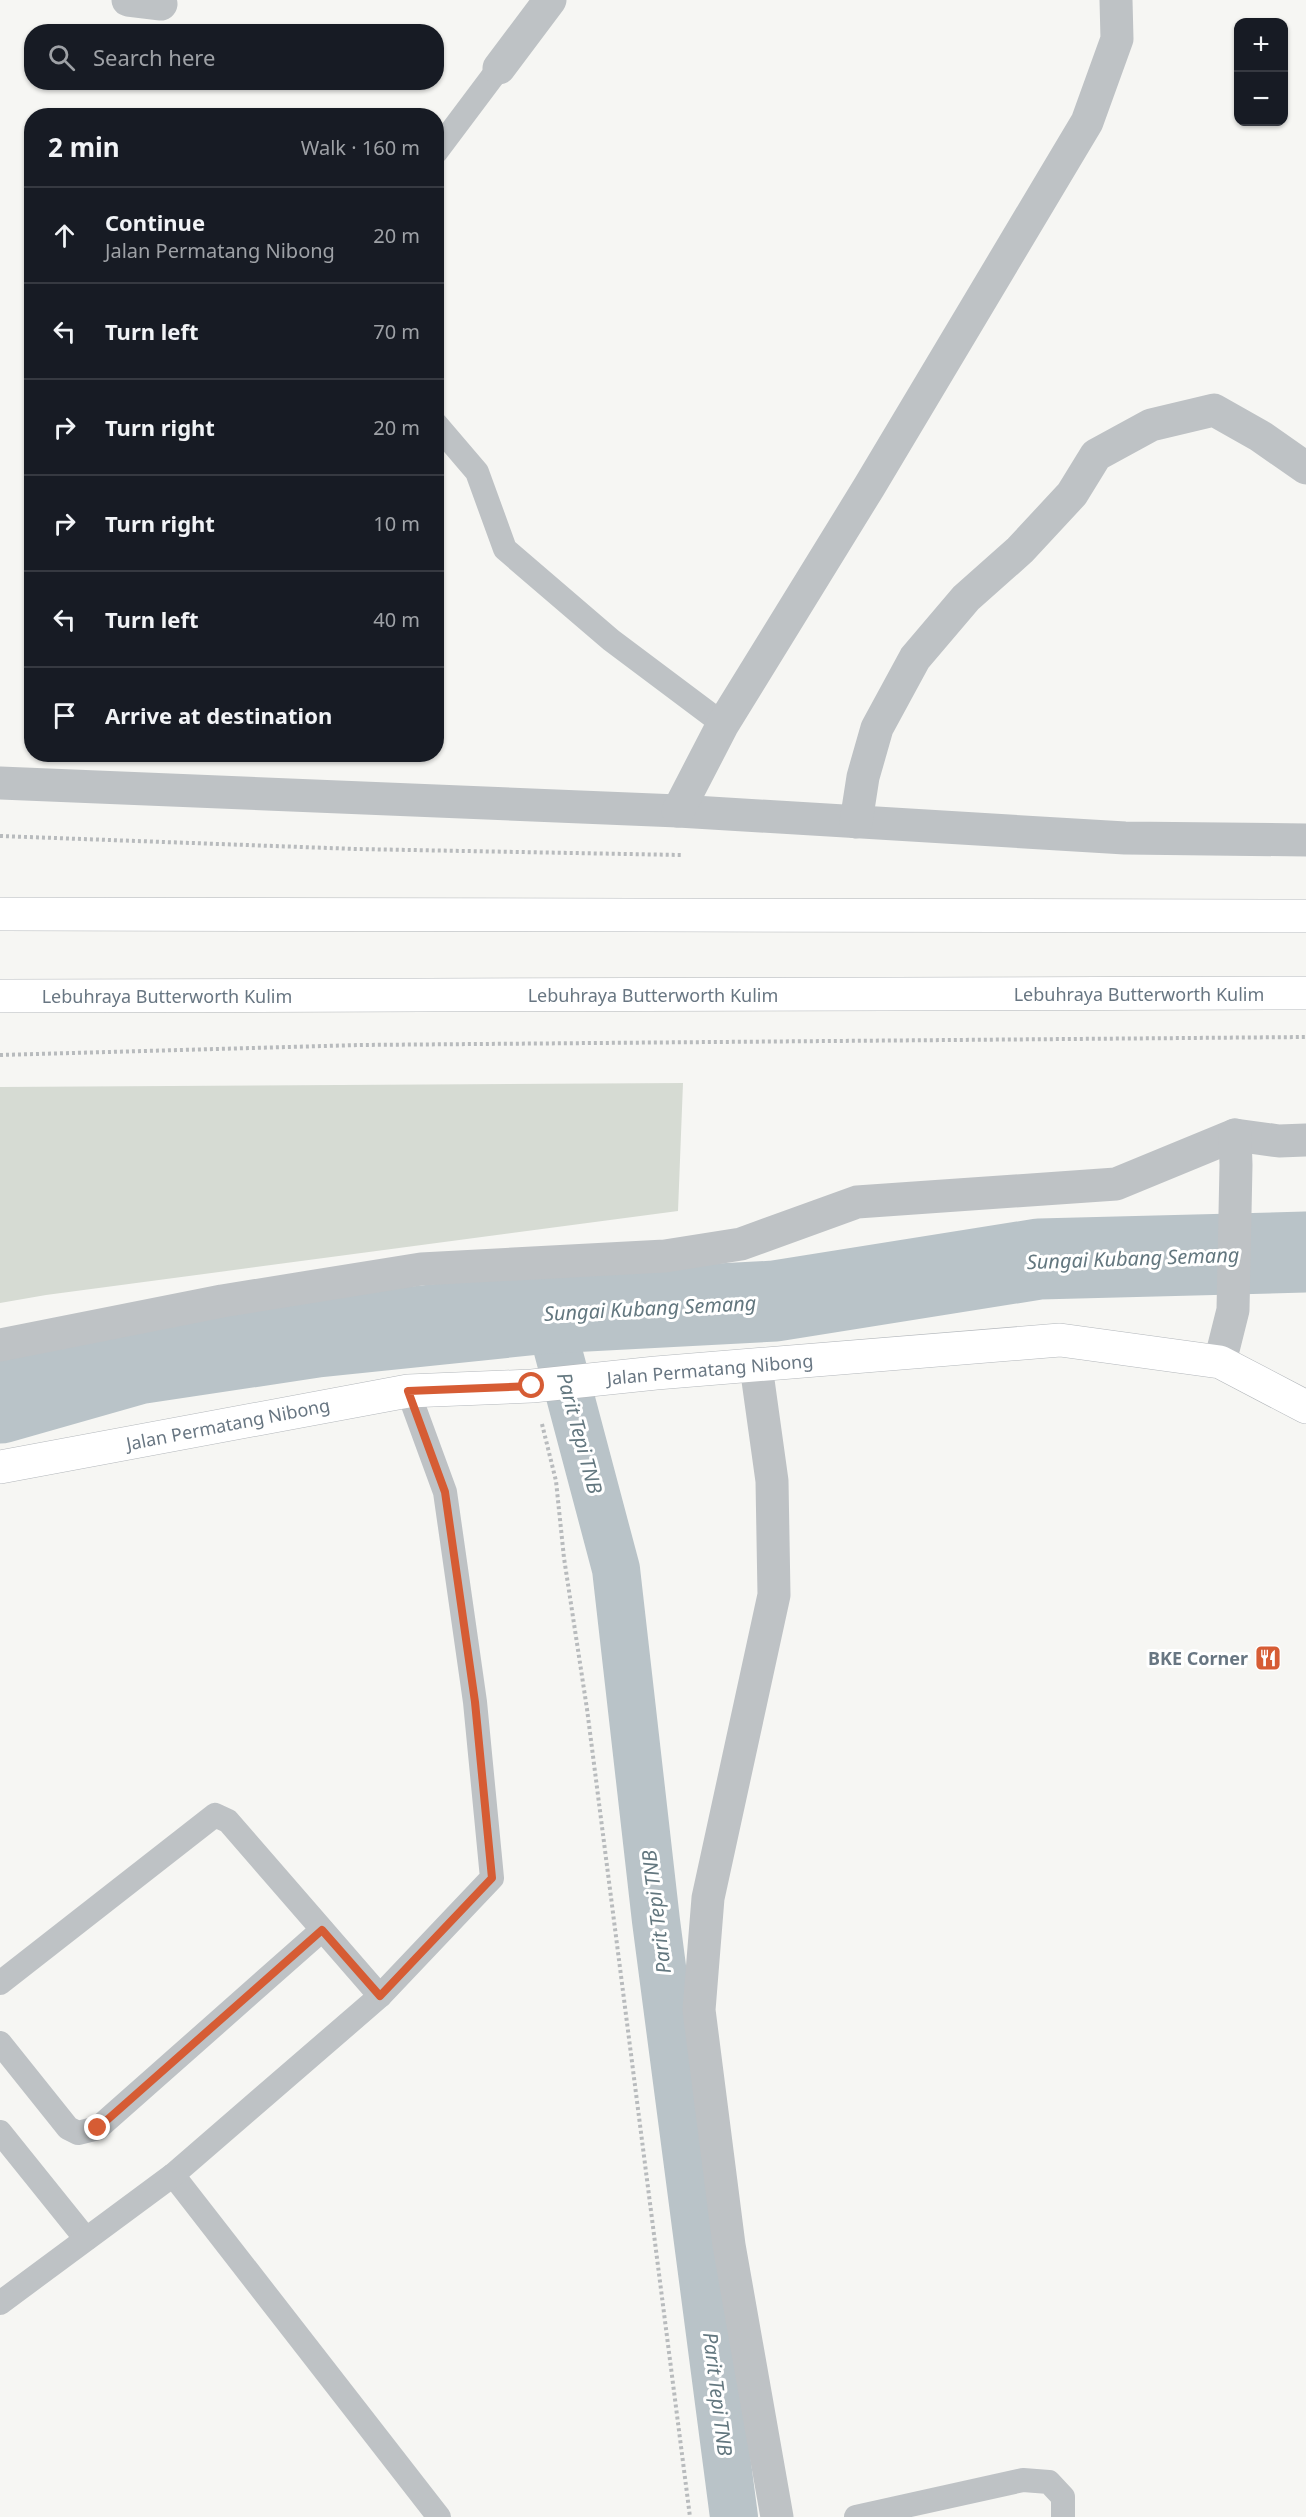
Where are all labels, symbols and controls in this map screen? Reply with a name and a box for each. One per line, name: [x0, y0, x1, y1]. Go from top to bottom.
map controls: [1234, 18, 1288, 126]
button: +: [1234, 18, 1288, 72]
search box: [24, 24, 444, 90]
icon: search: [45, 41, 78, 74]
text: Search here: [93, 42, 215, 72]
button: −: [1234, 72, 1288, 126]
text: 2 min: [48, 129, 120, 165]
text: Walk · 160 m: [301, 134, 420, 161]
text: Continue: [105, 207, 205, 237]
icon: ahead: [48, 219, 81, 252]
text: 20 m: [373, 222, 420, 249]
text: Jalan Permatang Nibong: [105, 237, 335, 264]
icon: left: [48, 315, 81, 348]
text: Turn left: [105, 316, 199, 346]
text: 70 m: [373, 318, 420, 345]
icon: right: [48, 411, 81, 444]
text: Turn right: [105, 412, 215, 442]
text: 20 m: [373, 414, 420, 441]
icon: right: [48, 507, 81, 540]
text: Turn right: [105, 508, 215, 538]
text: 10 m: [373, 510, 420, 537]
icon: left: [48, 603, 81, 636]
text: Turn left: [105, 604, 199, 634]
text: 40 m: [373, 606, 420, 633]
icon: arrive: [48, 699, 81, 732]
text: Arrive at destination: [105, 700, 332, 730]
street label: Lebuhraya Butterworth Kulim: [1014, 982, 1264, 1006]
street label: Lebuhraya Butterworth Kulim: [528, 983, 778, 1007]
street label: Lebuhraya Butterworth Kulim: [42, 984, 292, 1008]
water label: Sungai Kubang Semang: [1026, 1241, 1240, 1275]
water label: Sungai Kubang Semang: [543, 1289, 757, 1327]
street label: Jalan Permatang Nibong: [604, 1348, 814, 1390]
water label: Parit Tepi TNB: [551, 1369, 609, 1497]
route start: [518, 1372, 544, 1398]
street label: Jalan Permatang Nibong: [122, 1392, 332, 1456]
restaurant icon: BKE Corner: [1253, 1643, 1283, 1673]
place label: BKE Corner: [1148, 1646, 1248, 1670]
water label: Parit Tepi TNB: [635, 1849, 677, 1975]
route end: [84, 2114, 110, 2140]
water label: Parit Tepi TNB: [697, 2331, 739, 2457]

